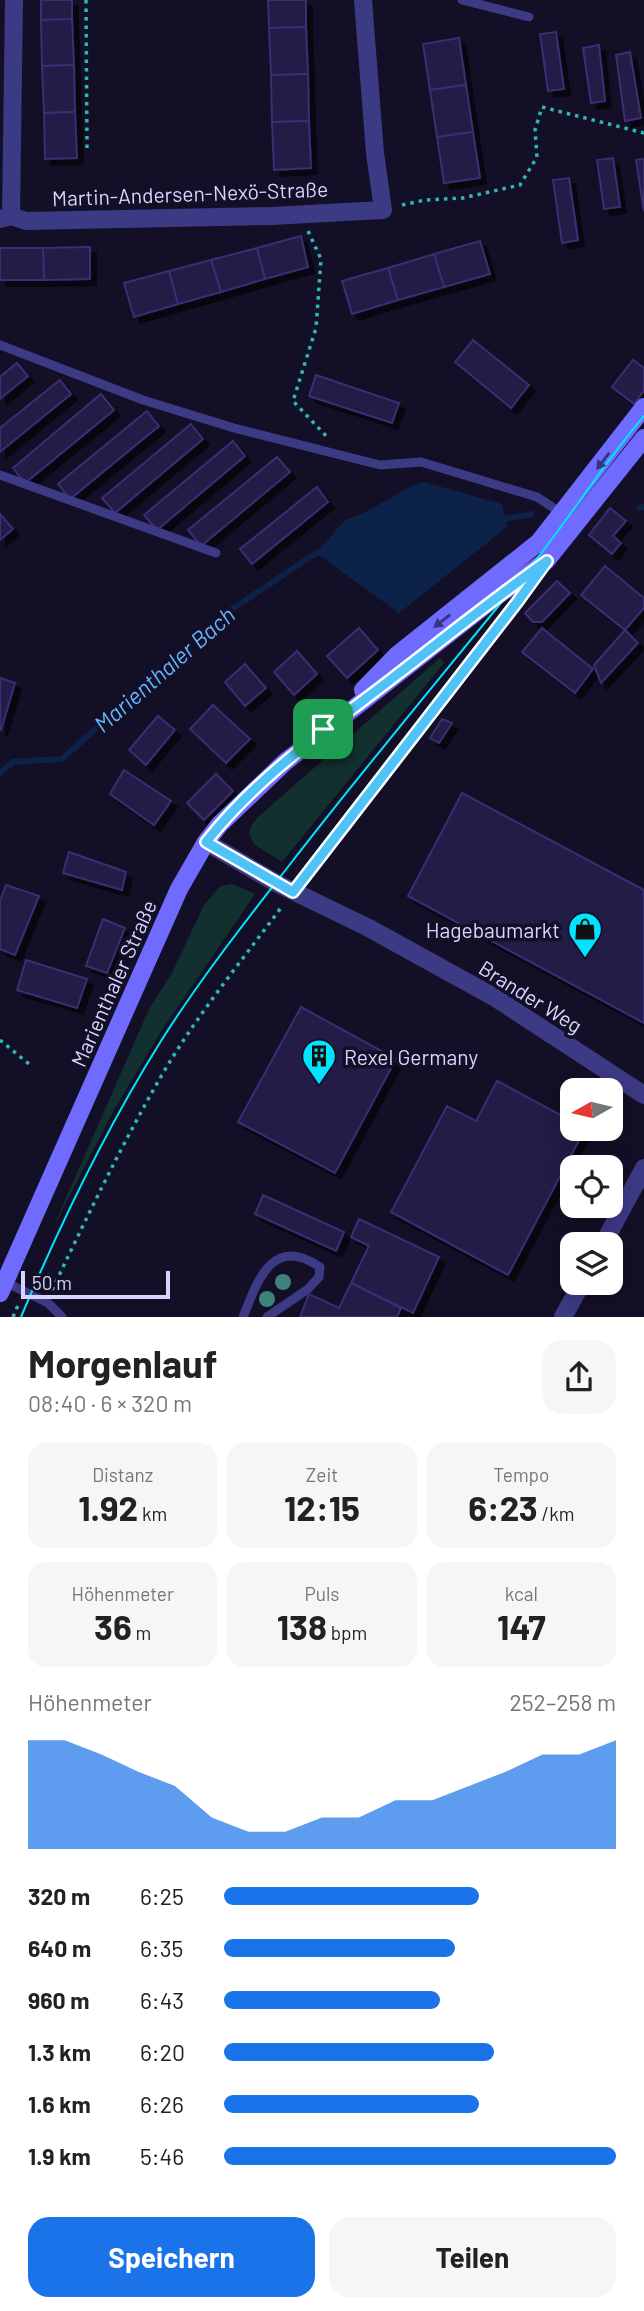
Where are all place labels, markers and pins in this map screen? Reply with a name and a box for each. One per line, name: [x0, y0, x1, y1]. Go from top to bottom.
pin: [293, 699, 353, 759]
shop icon: Hagebaumarkt: [566, 910, 604, 959]
place label: Hagebaumarkt: [426, 917, 560, 942]
building icon: Rexel Germany: [300, 1037, 338, 1086]
place label: Rexel Germany: [344, 1044, 478, 1069]

